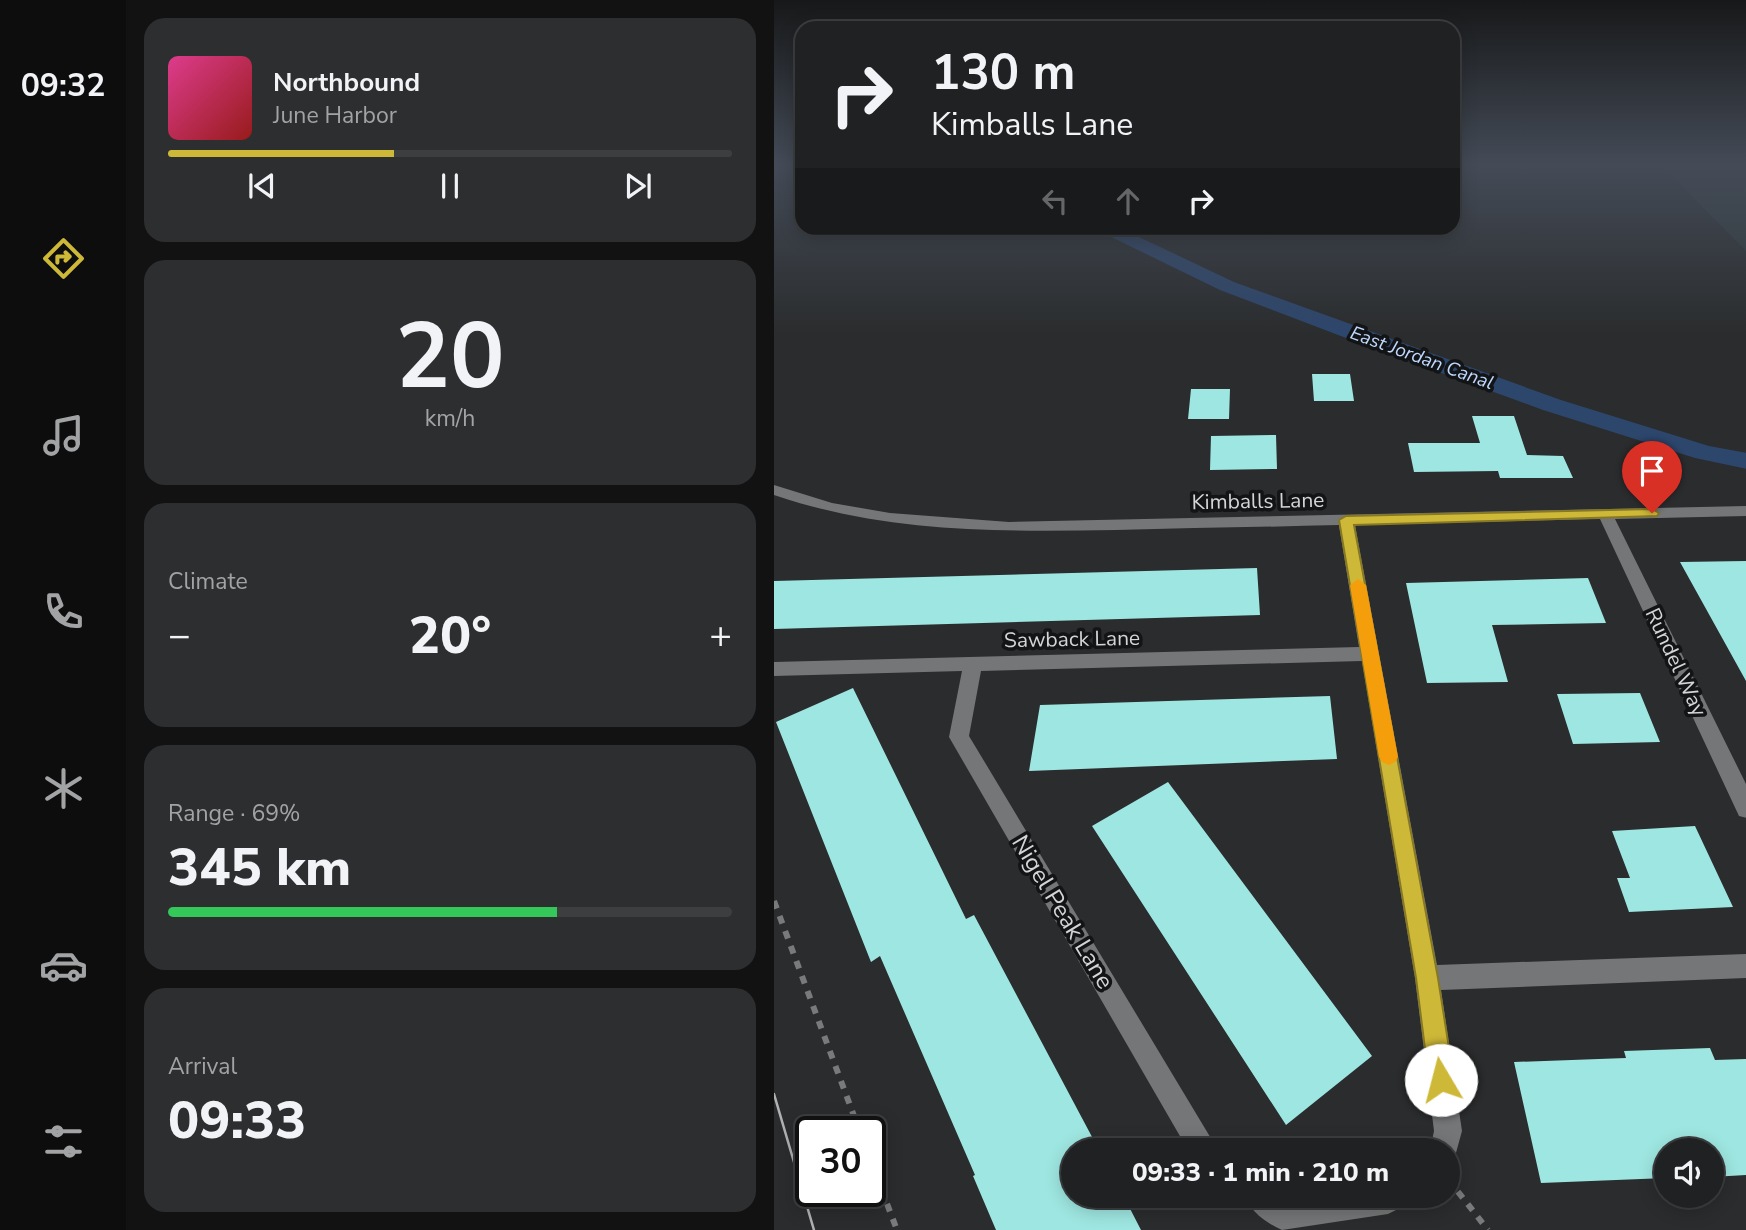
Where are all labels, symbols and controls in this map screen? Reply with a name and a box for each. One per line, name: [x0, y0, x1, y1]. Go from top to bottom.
text: 130 m: [931, 39, 1075, 106]
icon: right: [816, 49, 907, 140]
text: 09:32: [21, 64, 105, 107]
text: Northbound: [273, 65, 420, 100]
text: June Harbor: [273, 100, 397, 131]
text: Kimballs Lane: [931, 103, 1133, 146]
icon: previous: [243, 167, 281, 205]
icon: pause: [431, 167, 469, 205]
icon: next: [619, 167, 657, 205]
icon: left: [1036, 182, 1074, 220]
icon: ahead: [1109, 182, 1147, 220]
icon: right: [1182, 182, 1220, 220]
icon: directions: [39, 234, 88, 283]
text: 20: [395, 295, 505, 419]
water label: East Jordan Canal: [1347, 320, 1497, 396]
text: km/h: [425, 403, 475, 434]
icon: music: [39, 411, 88, 460]
pin: [1622, 441, 1682, 513]
icon: arrive: [1633, 452, 1671, 490]
street label: Kimballs Lane: [1191, 486, 1325, 516]
text: Climate: [168, 566, 248, 597]
icon: phone: [39, 587, 88, 636]
text: 20°: [409, 600, 491, 671]
street label: Rundel Way: [1639, 603, 1713, 721]
text: −: [168, 610, 191, 661]
text: +: [709, 610, 732, 661]
street label: Sawback Lane: [1004, 624, 1140, 654]
icon: climate: [39, 764, 88, 813]
text: Range · 69%: [168, 798, 300, 829]
street label: Nigel Peak Lane: [1005, 829, 1121, 995]
text: 345 km: [168, 832, 351, 903]
icon: car: [39, 941, 88, 990]
position arrow: [1404, 1043, 1478, 1117]
text: Arrival: [168, 1051, 237, 1082]
text: 09:33: [168, 1085, 306, 1156]
speed limit sign: 30: [795, 1116, 886, 1207]
icon: filters: [39, 1117, 88, 1166]
map controls: [1654, 1138, 1724, 1208]
button: sound: [1654, 1138, 1724, 1208]
text: 09:33 · 1 min · 210 m: [1132, 1155, 1389, 1190]

